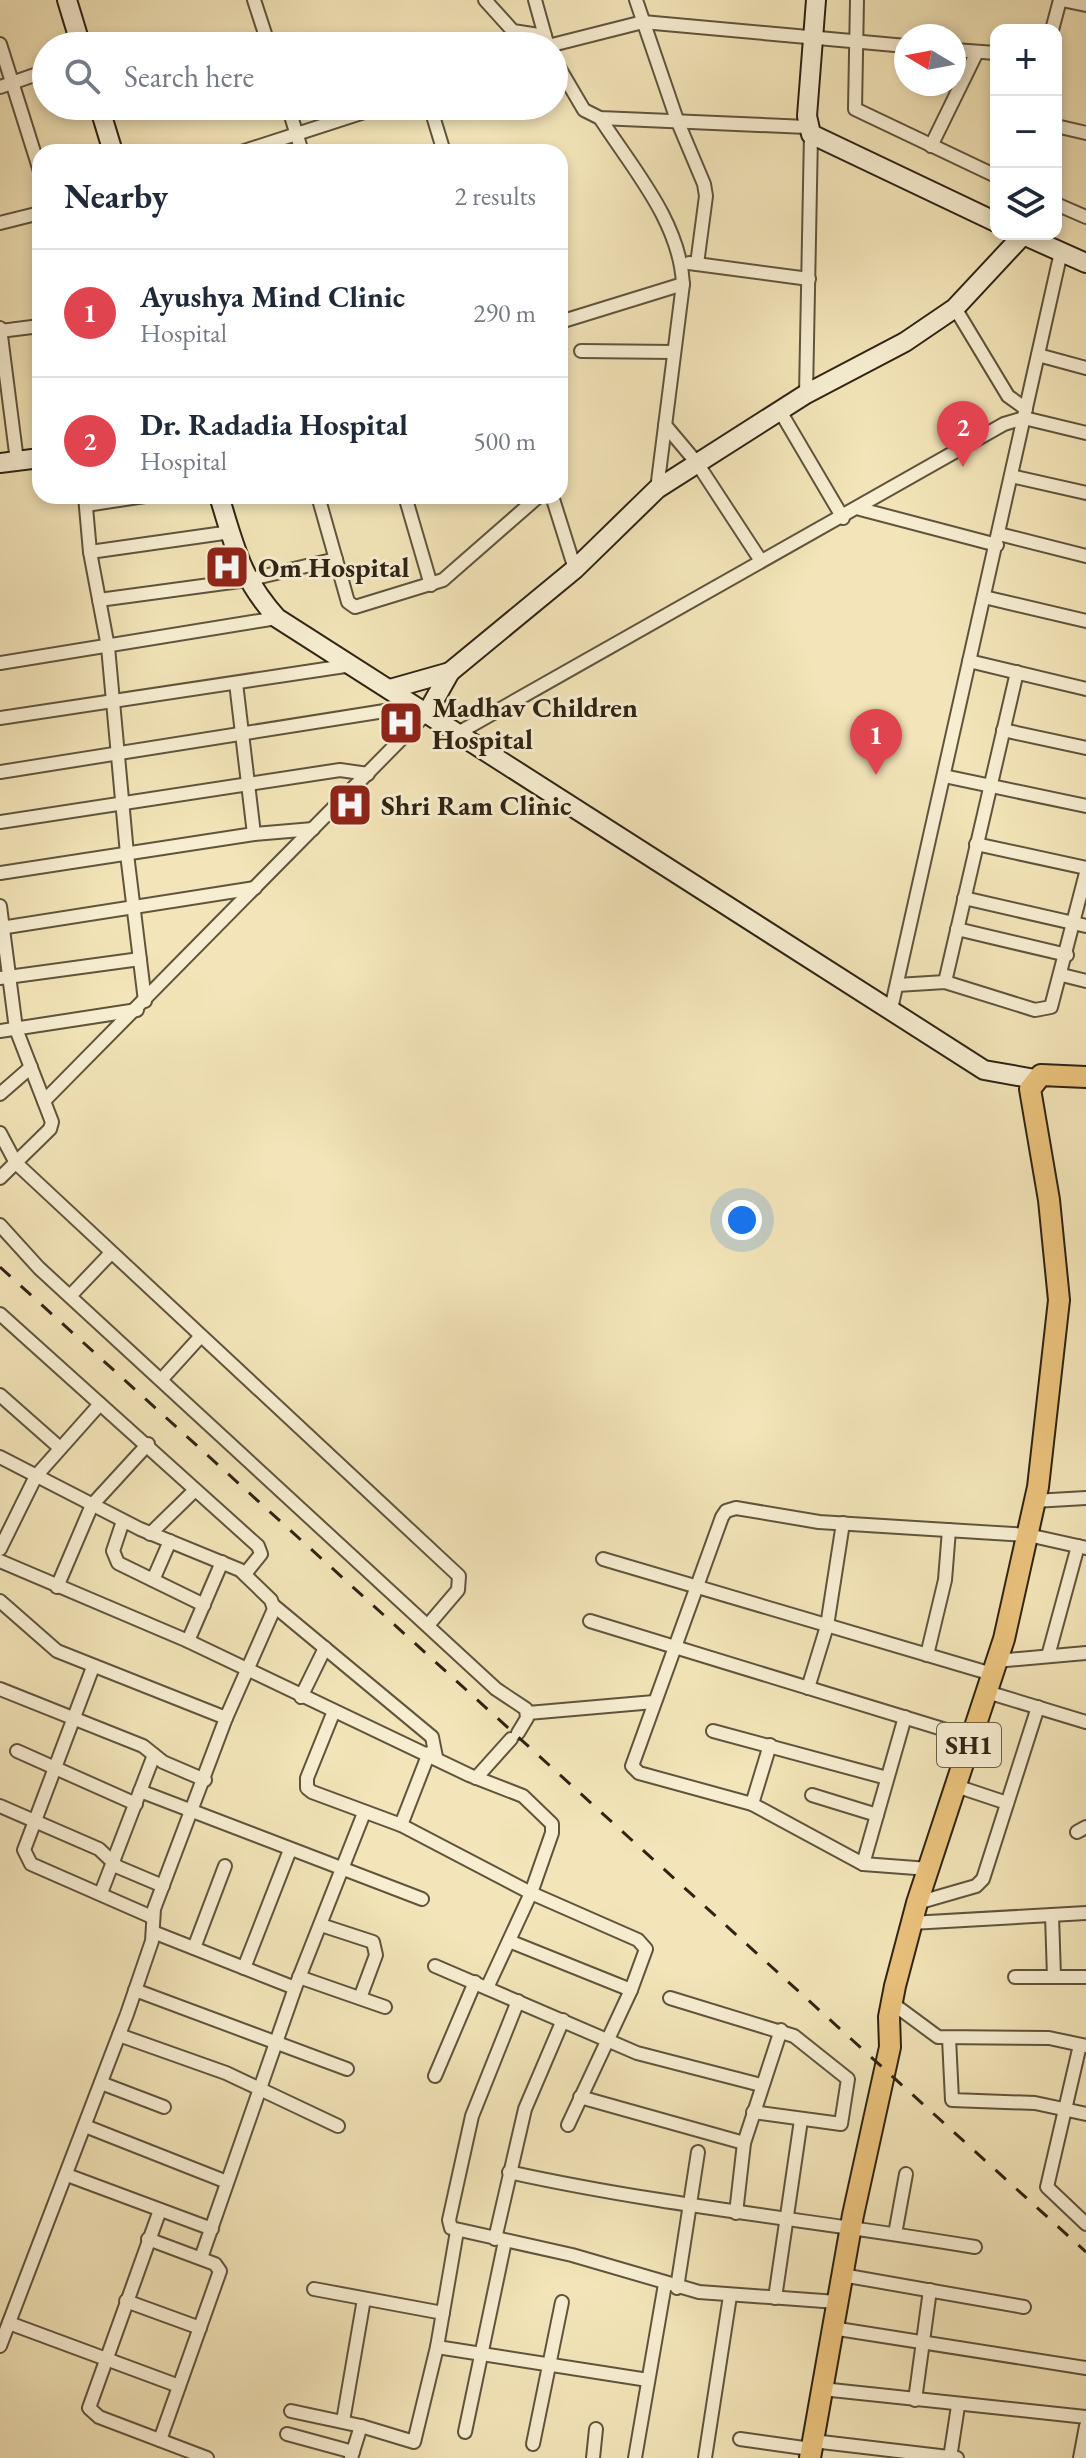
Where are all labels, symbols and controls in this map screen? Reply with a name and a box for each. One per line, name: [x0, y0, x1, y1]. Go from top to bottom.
north arrow: [894, 24, 966, 96]
map controls: [990, 24, 1062, 240]
button: +: [990, 24, 1062, 96]
search box: [32, 32, 568, 120]
icon: search: [60, 54, 104, 98]
text: Search here: [124, 57, 254, 96]
button: −: [990, 96, 1062, 168]
button: layers: [990, 168, 1062, 240]
text: Nearby: [64, 174, 168, 218]
text: 2 results: [455, 179, 536, 213]
text: Ayushya Mind Clinic: [140, 277, 405, 316]
text: 1: [83, 296, 97, 330]
text: 290 m: [473, 296, 536, 330]
text: Hospital: [140, 316, 227, 350]
pin: 2: [937, 401, 989, 467]
text: Dr. Radadia Hospital: [140, 405, 408, 444]
text: 2: [83, 424, 97, 458]
text: 500 m: [473, 424, 536, 458]
text: Hospital: [140, 444, 227, 478]
hospital icon: Om Hospital: [203, 543, 251, 591]
place label: Om Hospital: [258, 549, 410, 585]
place label: Madhav Children Hospital: [432, 689, 638, 757]
hospital icon: Madhav Children Hospital: [377, 699, 425, 747]
pin: 1: [850, 709, 902, 775]
hospital icon: Shri Ram Clinic: [326, 781, 374, 829]
place label: Shri Ram Clinic: [381, 787, 571, 823]
your location: [722, 1200, 762, 1240]
road number: SH1: [937, 1723, 1001, 1767]

